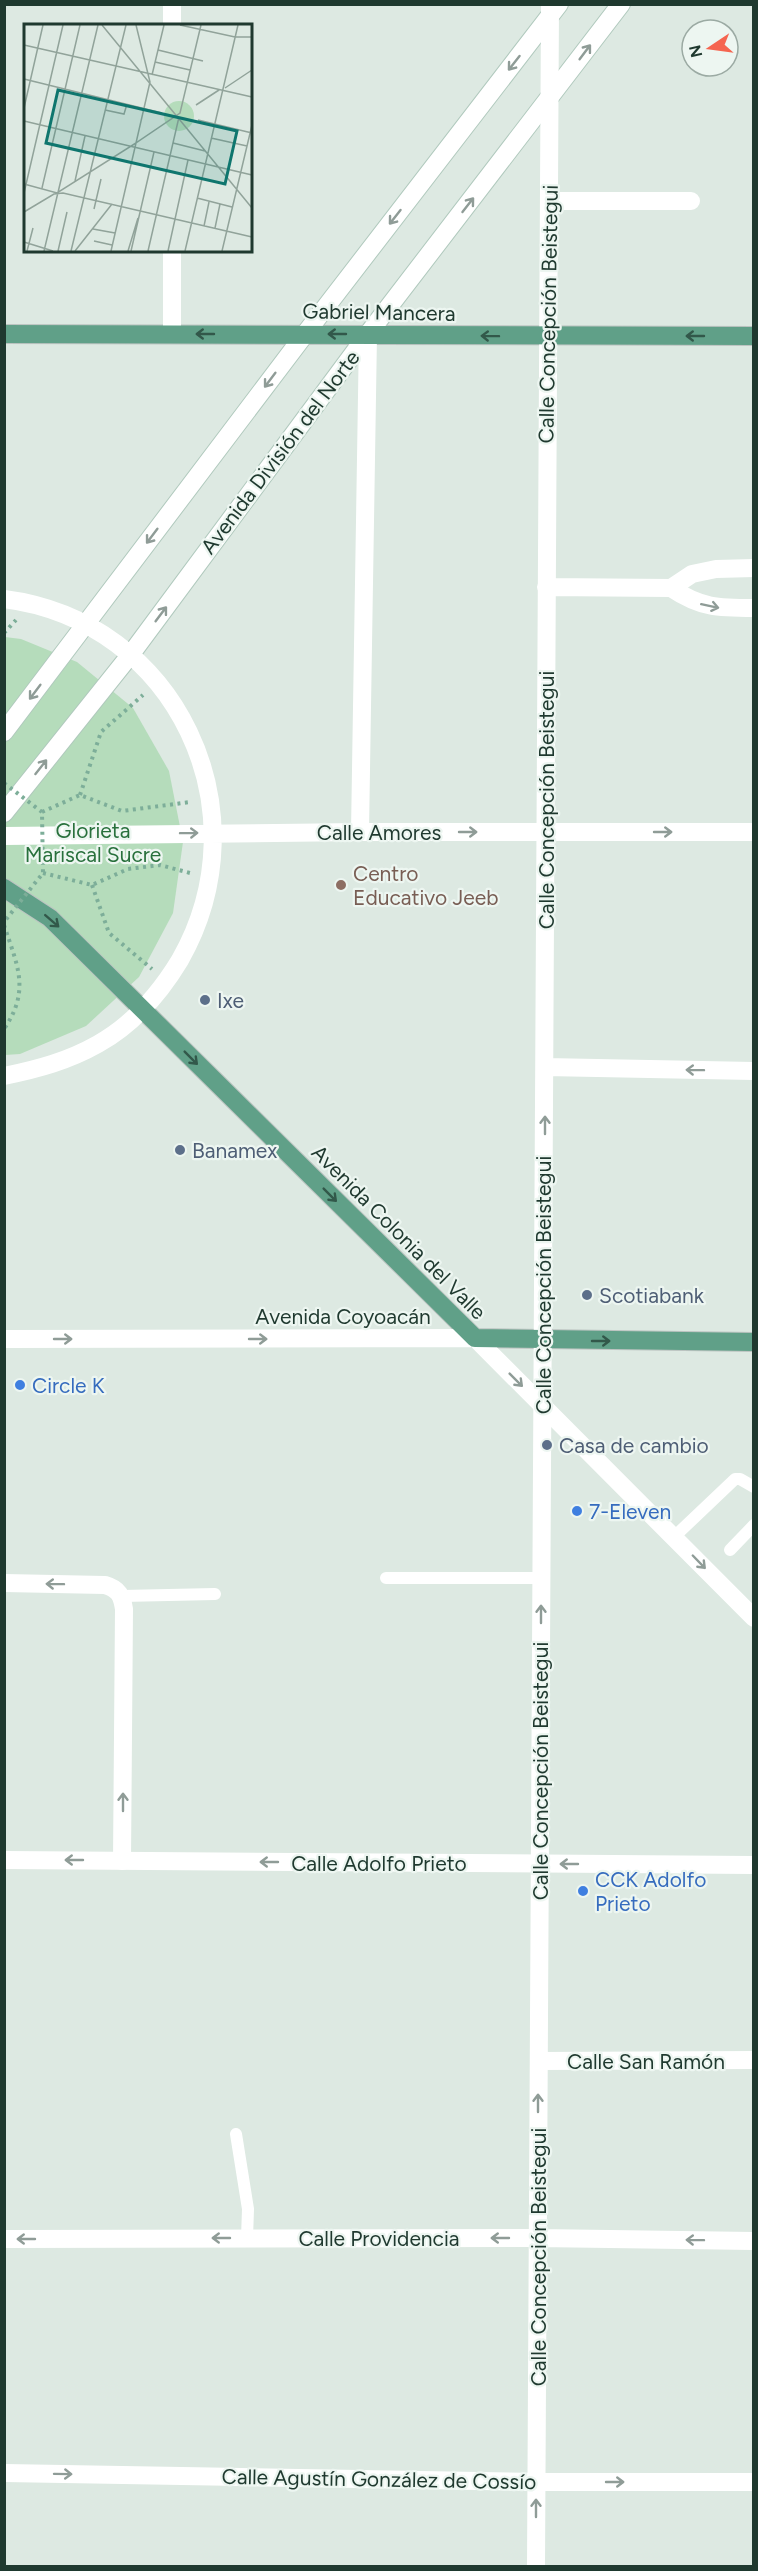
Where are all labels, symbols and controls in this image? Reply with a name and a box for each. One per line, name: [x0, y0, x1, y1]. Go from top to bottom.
north arrow: [680, 18, 740, 78]
inset map: [24, 24, 252, 252]
text: N: [685, 43, 707, 59]
one-way arrow: [579, 44, 591, 60]
one-way arrow: [508, 54, 521, 70]
street label: Calle Concepción Beistegui: [533, 185, 563, 443]
one-way arrow: [462, 197, 474, 213]
one-way arrow: [389, 209, 402, 225]
street label: Gabriel Mancera: [302, 298, 456, 326]
one-way arrow: [195, 328, 215, 340]
one-way arrow: [327, 328, 347, 340]
one-way arrow: [686, 330, 706, 342]
one-way arrow: [480, 331, 500, 342]
street label: Avenida División del Norte: [195, 345, 365, 559]
one-way arrow: [264, 372, 276, 388]
one-way arrow: [146, 527, 159, 543]
one-way arrow: [699, 601, 719, 612]
one-way arrow: [155, 606, 167, 622]
street label: Calle Concepción Beistegui: [534, 671, 559, 929]
one-way arrow: [29, 683, 41, 699]
one-way arrow: [34, 760, 47, 776]
park label: Glorieta Mariscal Sucre: [25, 818, 161, 867]
street label: Calle Amores: [317, 820, 441, 845]
one-way arrow: [457, 826, 477, 838]
one-way arrow: [652, 826, 672, 838]
one-way arrow: [178, 828, 198, 839]
place label: Centro Educativo Jeeb: [353, 861, 498, 910]
marker: Centro Educativo Jeeb: [334, 878, 348, 892]
one-way arrow: [44, 914, 59, 928]
place label: Ixe: [217, 988, 244, 1013]
marker: Ixe: [198, 993, 212, 1007]
one-way arrow: [184, 1051, 199, 1065]
one-way arrow: [686, 1064, 706, 1075]
one-way arrow: [539, 1116, 551, 1136]
place label: Banamex: [192, 1138, 277, 1163]
street label: Avenida Colonia del Valle: [307, 1140, 491, 1324]
marker: Banamex: [173, 1143, 187, 1157]
street label: Calle Concepción Beistegui: [531, 1156, 556, 1414]
one-way arrow: [322, 1188, 337, 1202]
place label: Scotiabank: [599, 1283, 705, 1308]
marker: Scotiabank: [580, 1288, 594, 1302]
street label: Avenida Coyoacán: [255, 1304, 431, 1329]
one-way arrow: [52, 1333, 72, 1345]
one-way arrow: [247, 1333, 267, 1345]
one-way arrow: [591, 1335, 611, 1347]
one-way arrow: [509, 1372, 524, 1387]
place label: Circle K: [32, 1373, 105, 1398]
marker: Circle K: [13, 1378, 27, 1392]
place label: Casa de cambio: [559, 1433, 709, 1458]
marker: Casa de cambio: [540, 1438, 554, 1452]
place label: 7-Eleven: [589, 1499, 671, 1524]
marker: 7-Eleven: [570, 1504, 584, 1518]
one-way arrow: [692, 1554, 706, 1569]
one-way arrow: [45, 1578, 65, 1590]
one-way arrow: [535, 1605, 547, 1625]
street label: Calle Concepción Beistegui: [528, 1642, 553, 1900]
one-way arrow: [117, 1793, 129, 1813]
street label: Calle Adolfo Prieto: [291, 1851, 467, 1876]
one-way arrow: [65, 1854, 85, 1866]
one-way arrow: [260, 1856, 280, 1868]
one-way arrow: [560, 1858, 580, 1870]
place label: CCK Adolfo Prieto: [595, 1867, 706, 1916]
marker: CCK Adolfo Prieto: [576, 1884, 590, 1898]
street label: Calle San Ramón: [567, 2049, 725, 2074]
one-way arrow: [532, 2094, 544, 2114]
street label: Calle Concepción Beistegui: [526, 2128, 551, 2386]
street label: Calle Providencia: [298, 2226, 460, 2251]
one-way arrow: [212, 2232, 232, 2244]
one-way arrow: [491, 2232, 511, 2244]
one-way arrow: [17, 2233, 37, 2245]
one-way arrow: [686, 2235, 706, 2246]
street label: Calle Agustín González de Cossío: [221, 2464, 537, 2494]
one-way arrow: [52, 2468, 72, 2480]
one-way arrow: [604, 2476, 624, 2488]
one-way arrow: [530, 2499, 542, 2519]

